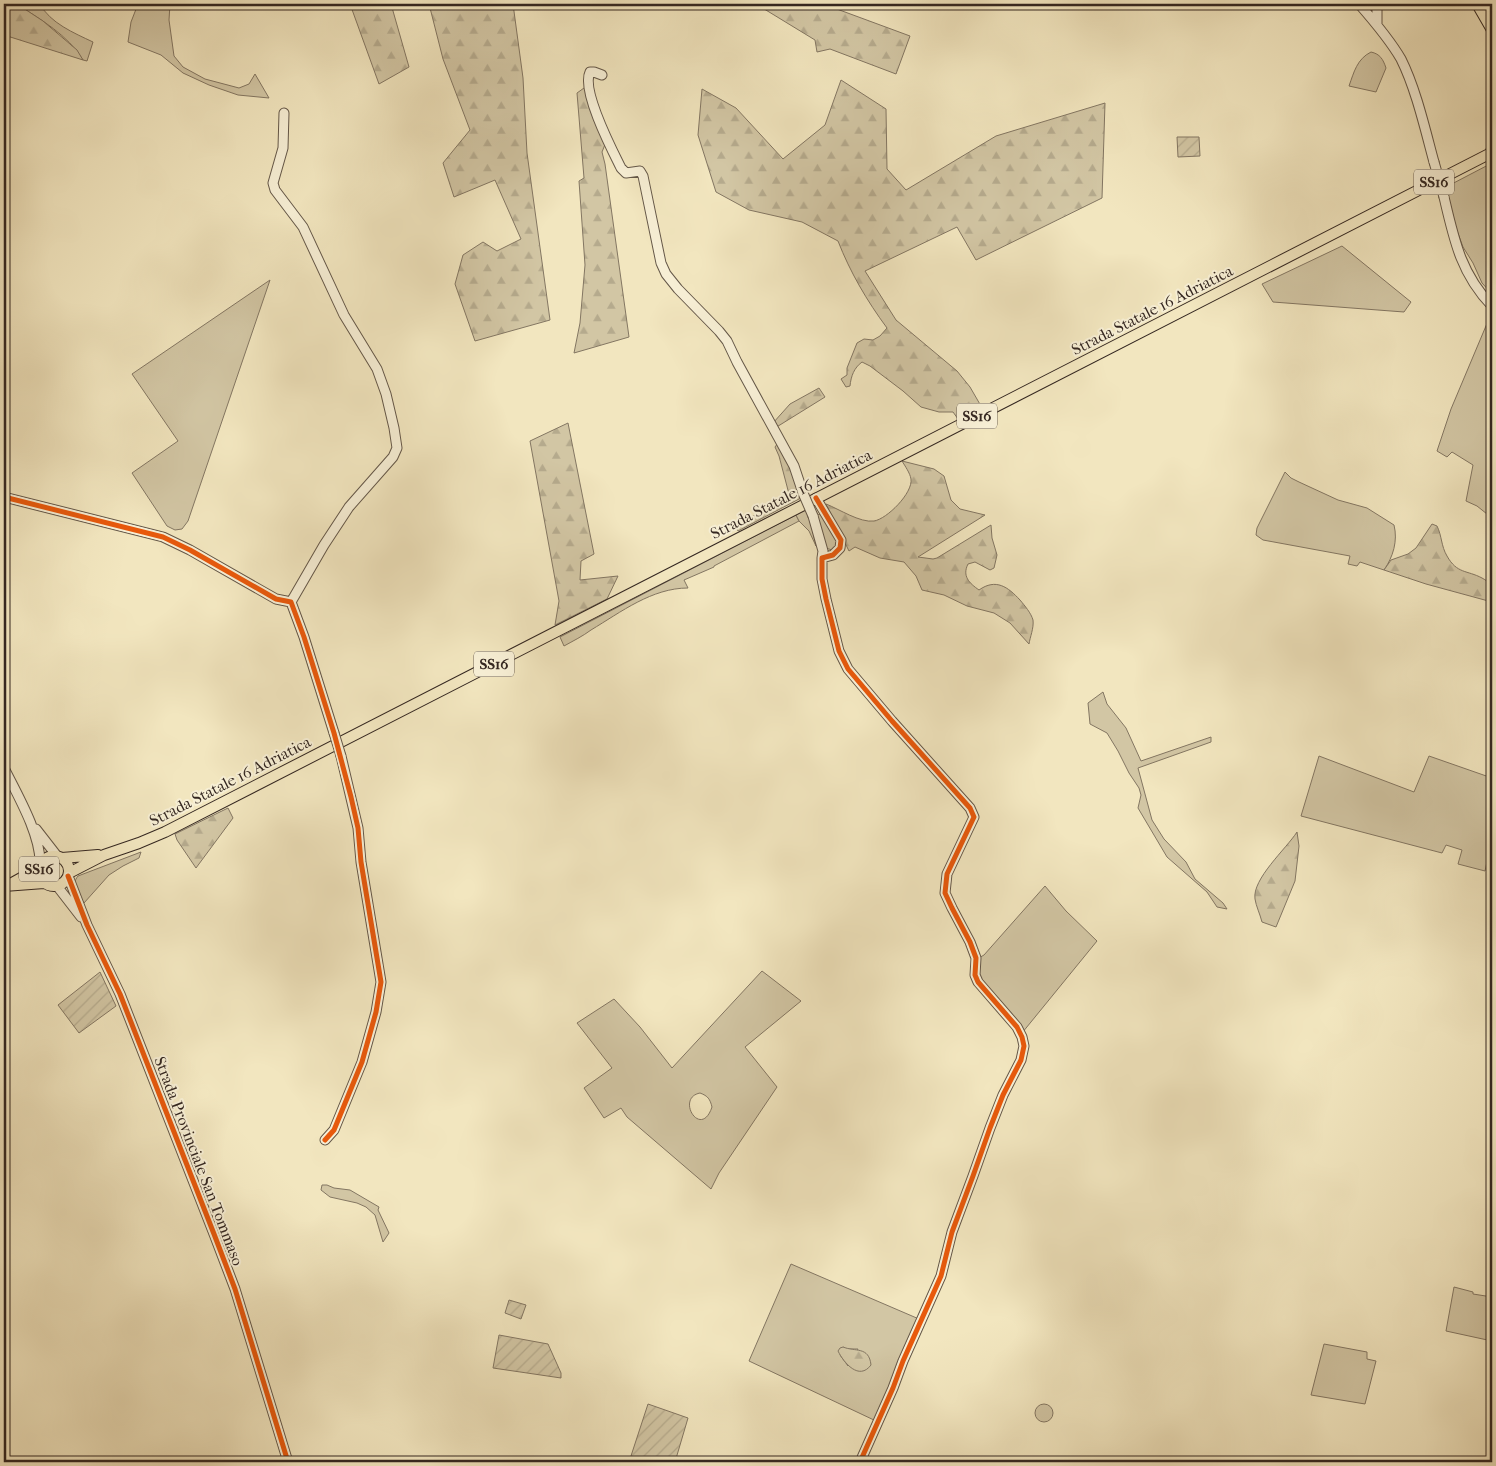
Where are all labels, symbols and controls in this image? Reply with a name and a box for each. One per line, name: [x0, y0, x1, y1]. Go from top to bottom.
road number: SS16: [1414, 170, 1454, 194]
street label: Strada Statale 16 Adriatica: [1068, 261, 1236, 359]
road number: SS16: [957, 404, 997, 428]
street label: Strada Statale 16 Adriatica: [707, 445, 875, 543]
road number: SS16: [474, 652, 514, 676]
street label: Strada Statale 16 Adriatica: [146, 732, 314, 830]
road number: SS16: [19, 856, 59, 882]
street label: Strada Provinciale San Tommaso: [150, 1054, 248, 1268]

